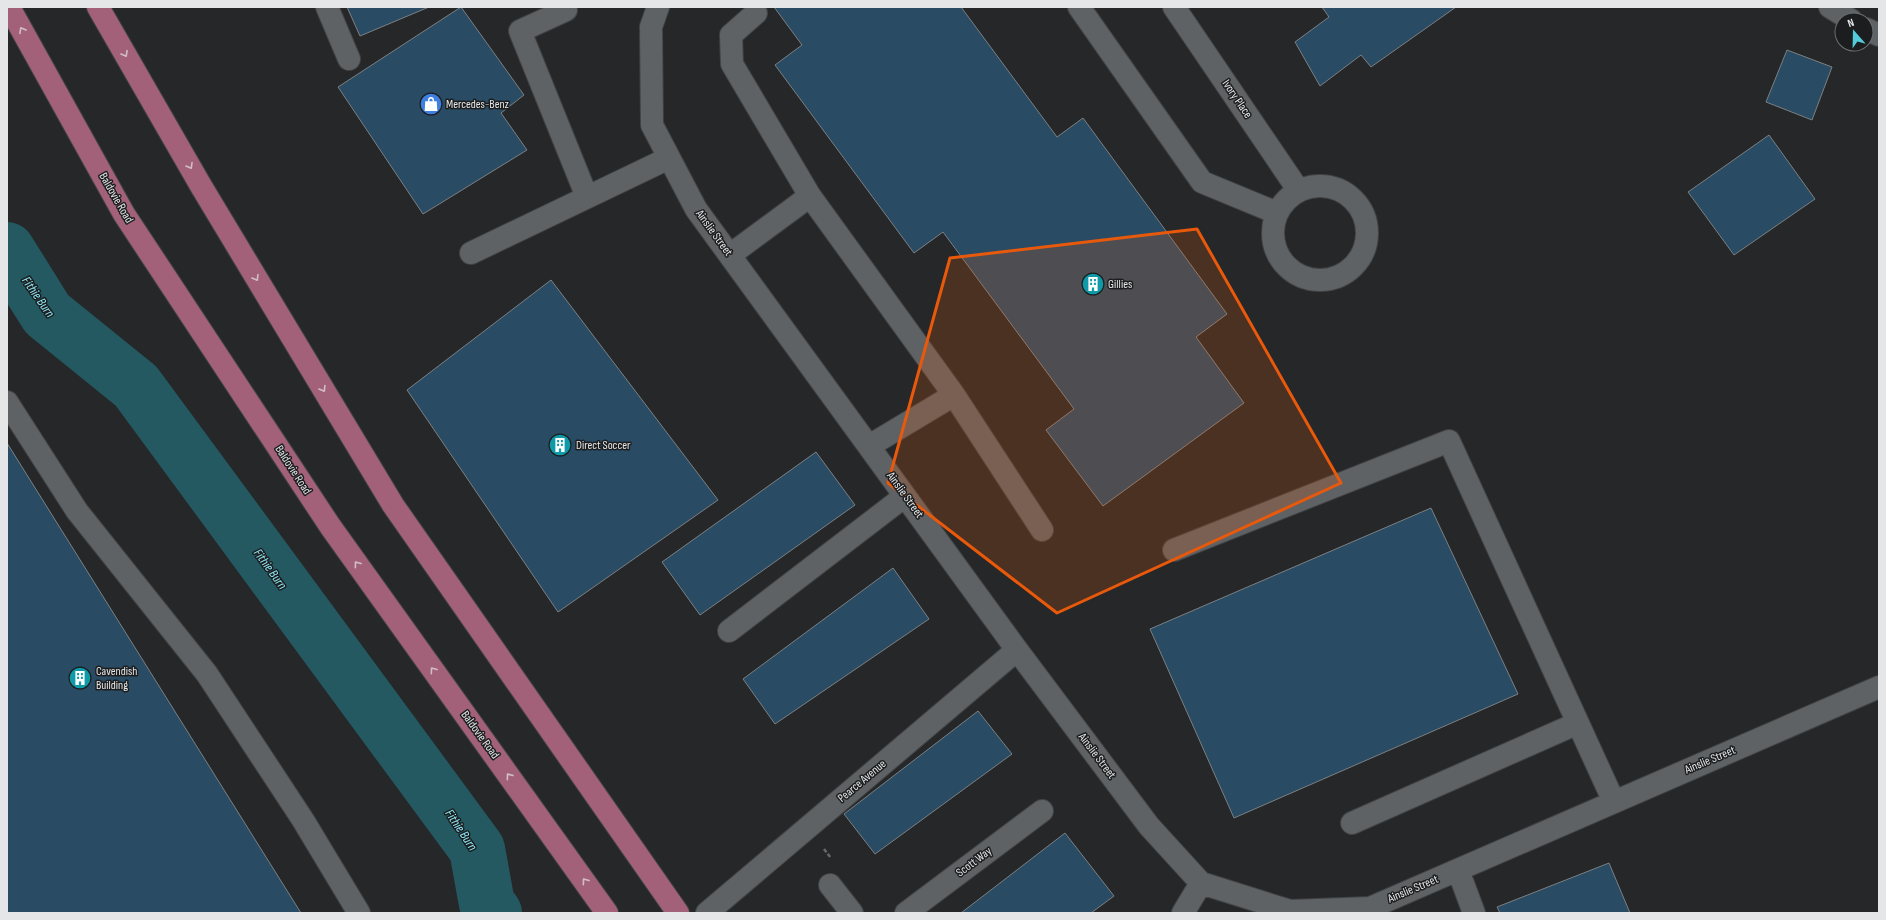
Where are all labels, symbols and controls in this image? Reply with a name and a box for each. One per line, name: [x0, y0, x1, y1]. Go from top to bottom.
north arrow: [1834, 12, 1874, 52]
text: N: [1846, 16, 1856, 30]
one-way arrow: [19, 27, 27, 34]
one-way arrow: [120, 50, 127, 57]
street label: Ivory Place: [1219, 77, 1255, 121]
shop icon: Mercedes-Benz: [418, 91, 444, 117]
place label: Mercedes-Benz: [446, 97, 510, 112]
one-way arrow: [185, 162, 192, 169]
street label: Baldovie Road: [96, 170, 136, 226]
street label: Ainslie Street: [692, 206, 736, 259]
building icon: Gillies: [1080, 271, 1106, 297]
water label: Fithie Burn: [18, 273, 58, 321]
one-way arrow: [252, 274, 259, 281]
place label: Gillies: [1108, 277, 1132, 292]
one-way arrow: [319, 385, 326, 392]
building icon: Direct Soccer: [547, 432, 573, 458]
place label: Direct Soccer: [576, 438, 631, 453]
street label: Baldovie Road: [272, 443, 314, 497]
street label: Ainslie Street: [883, 468, 927, 521]
water label: Fithie Burn: [250, 546, 290, 593]
one-way arrow: [355, 562, 362, 569]
place label: Cavendish Building: [96, 664, 137, 693]
building icon: Cavendish Building: [67, 665, 93, 691]
one-way arrow: [430, 667, 438, 674]
street label: Baldovie Road: [458, 708, 502, 762]
street label: Ainslie Street: [1074, 729, 1119, 782]
street label: Ainslie Street: [1681, 742, 1738, 778]
street label: Pearce Avenue: [835, 756, 889, 806]
one-way arrow: [507, 773, 514, 780]
water label: Fithie Burn: [441, 806, 481, 854]
street label: Scott Way: [953, 844, 995, 880]
street label: Ainslie Street: [1384, 871, 1441, 907]
one-way arrow: [582, 879, 589, 886]

